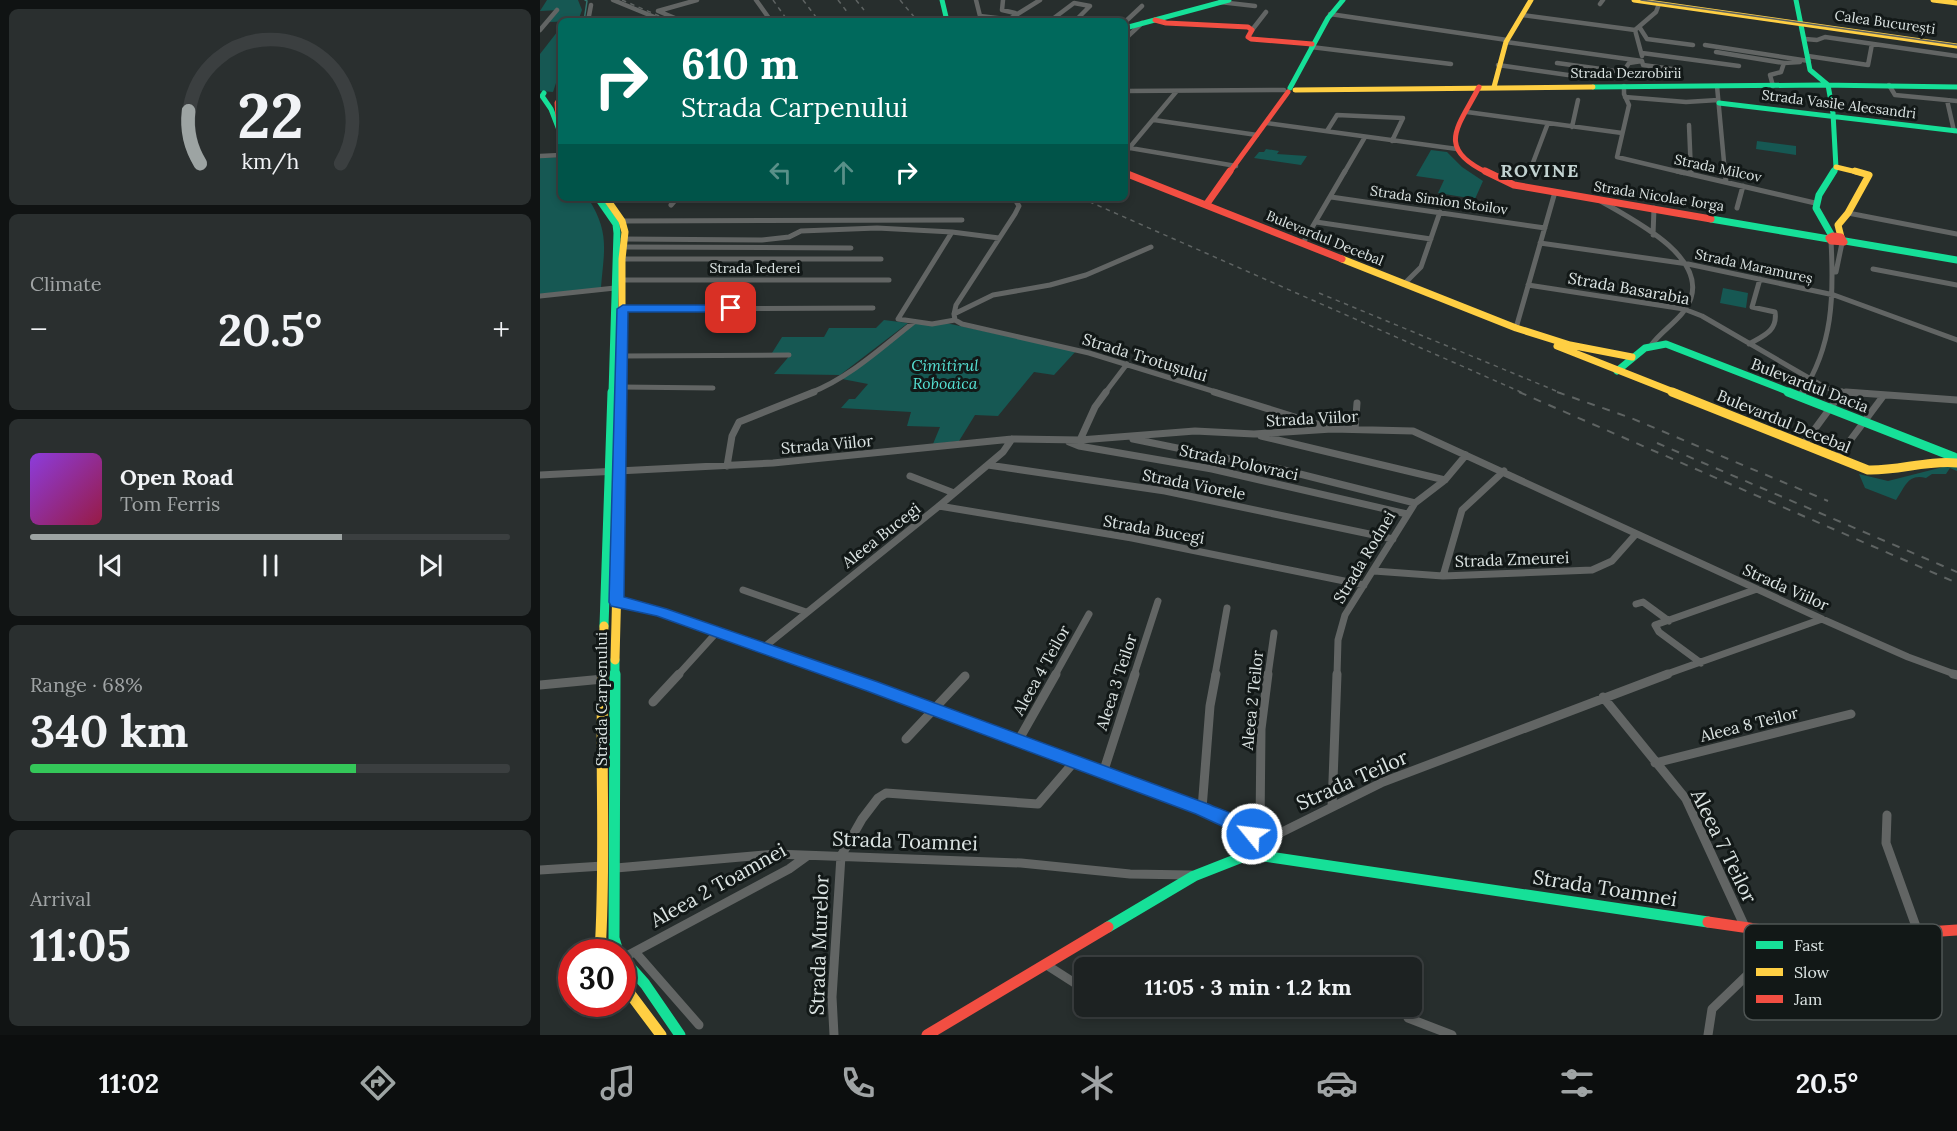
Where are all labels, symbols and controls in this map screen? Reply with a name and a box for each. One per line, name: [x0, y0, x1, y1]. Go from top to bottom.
street label: Calea București: [1834, 6, 1937, 38]
text: 610 m: [681, 37, 799, 91]
icon: right: [582, 42, 660, 120]
street label: Strada Dezrobirii: [1570, 64, 1682, 82]
text: 22: [237, 75, 303, 155]
street label: Strada Vasile Alecsandri: [1761, 86, 1917, 122]
text: Strada Carpenului: [681, 90, 908, 124]
text: km/h: [241, 147, 299, 175]
street label: Strada Milcov: [1673, 150, 1764, 186]
icon: left: [764, 156, 797, 189]
icon: ahead: [827, 156, 860, 189]
icon: right: [890, 156, 923, 189]
district label: ROVINE: [1500, 159, 1580, 182]
street label: Strada Nicolae Iorga: [1593, 177, 1725, 215]
street label: Strada Simion Stoilov: [1369, 181, 1510, 219]
street label: Bulevardul Decebal: [1264, 206, 1386, 270]
street label: Strada Maramureș: [1693, 245, 1815, 287]
street label: Strada Iederei: [709, 259, 801, 277]
street label: Strada Basarabia: [1567, 267, 1691, 309]
text: Climate: [30, 271, 102, 296]
pin: [705, 282, 756, 333]
icon: arrive: [714, 291, 747, 324]
text: 20.5°: [218, 301, 322, 358]
text: −: [30, 308, 48, 350]
text: +: [492, 308, 510, 350]
street label: Strada Trotușului: [1080, 328, 1210, 386]
street label: Bulevardul Dacia: [1748, 353, 1872, 417]
park label: Cimitirul Roboaica: [911, 355, 979, 393]
street label: Bulevardul Decebal: [1714, 385, 1854, 457]
street label: Strada Viilor: [1265, 406, 1359, 430]
street label: Strada Viilor: [780, 430, 874, 458]
street label: Strada Polovraci: [1178, 440, 1300, 484]
text: Open Road: [120, 463, 234, 491]
street label: Strada Viorele: [1141, 464, 1248, 504]
text: Tom Ferris: [120, 491, 220, 516]
street label: Aleea Bucegi: [837, 498, 924, 573]
street label: Strada Rodnei: [1329, 507, 1399, 607]
street label: Strada Bucegi: [1102, 510, 1206, 548]
street label: Strada Zmeurei: [1454, 547, 1570, 571]
icon: previous: [94, 549, 127, 582]
icon: pause: [254, 549, 287, 582]
icon: next: [414, 549, 447, 582]
street label: Strada Viilor: [1740, 559, 1832, 615]
street label: Aleea 4 Teilor: [1007, 621, 1074, 720]
street label: Aleea 3 Teilor: [1091, 631, 1141, 734]
street label: Strada Carpenului: [591, 632, 611, 766]
street label: Aleea 2 Teilor: [1237, 649, 1267, 752]
text: Range · 68%: [30, 672, 143, 697]
text: 340 km: [30, 702, 188, 759]
street label: Aleea 8 Teilor: [1697, 702, 1800, 746]
street label: Strada Teilor: [1292, 744, 1412, 815]
street label: Aleea 7 Teilor: [1686, 784, 1763, 907]
position arrow: [1220, 802, 1284, 866]
street label: Strada Toamnei: [832, 825, 978, 856]
street label: Aleea 2 Toamnei: [645, 837, 790, 933]
street label: Strada Toamnei: [1531, 864, 1679, 911]
street label: Strada Murelor: [804, 874, 833, 1016]
text: Arrival: [30, 886, 91, 911]
text: 11:05: [30, 916, 131, 973]
legend: [1744, 924, 1942, 1020]
text: Fast: [1794, 935, 1825, 955]
speed limit sign: 30: [558, 939, 636, 1017]
text: Slow: [1794, 962, 1830, 982]
text: 11:05 · 3 min · 1.2 km: [1145, 973, 1351, 1001]
text: Jam: [1793, 989, 1822, 1009]
icon: directions: [357, 1062, 399, 1104]
icon: music: [597, 1062, 639, 1104]
icon: phone: [837, 1062, 879, 1104]
icon: climate: [1076, 1062, 1118, 1104]
icon: car: [1316, 1062, 1358, 1104]
icon: filters: [1556, 1062, 1598, 1104]
text: 11:02: [99, 1066, 159, 1100]
text: 20.5°: [1796, 1066, 1858, 1100]

